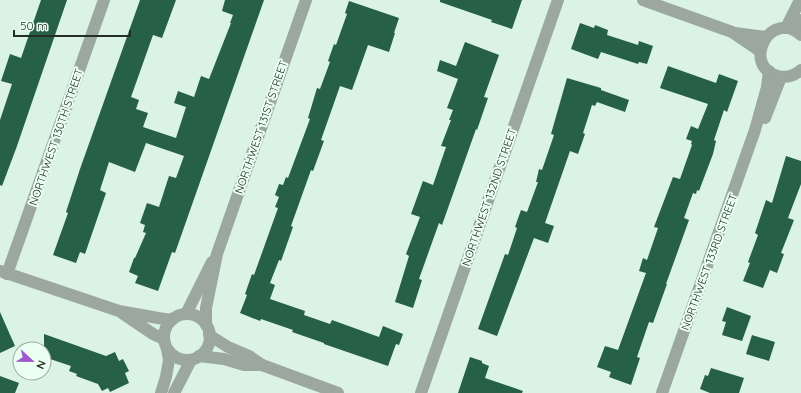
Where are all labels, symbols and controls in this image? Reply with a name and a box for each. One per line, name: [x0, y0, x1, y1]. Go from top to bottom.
scale bar: [14, 12, 130, 38]
text: 50 m: [20, 18, 48, 33]
street label: NORTHWEST 131ST STREET: [232, 58, 291, 195]
street label: NORTHWEST 130TH STREET: [26, 66, 86, 207]
street label: NORTHWEST 132ND STREET: [459, 126, 519, 268]
street label: NORTHWEST 133RD STREET: [678, 192, 740, 332]
north arrow: [12, 341, 52, 381]
text: N: [33, 358, 49, 371]

